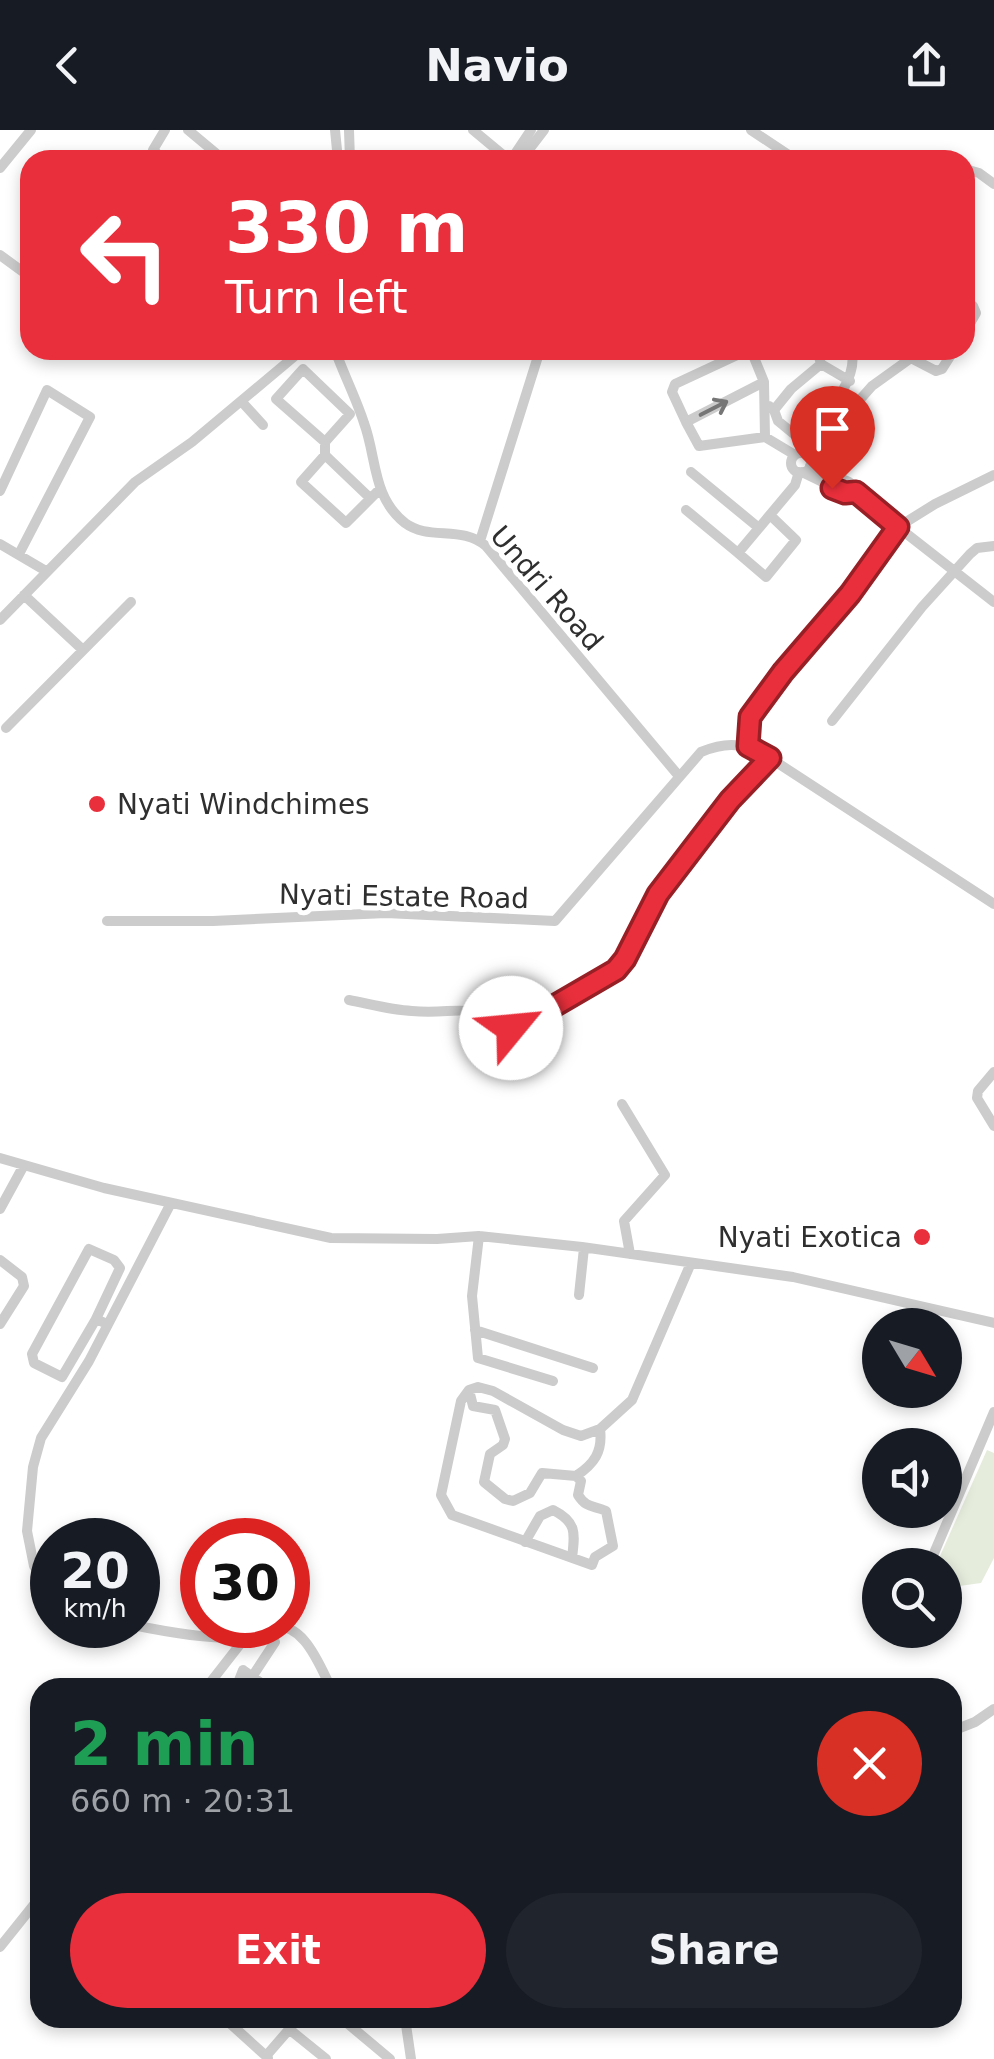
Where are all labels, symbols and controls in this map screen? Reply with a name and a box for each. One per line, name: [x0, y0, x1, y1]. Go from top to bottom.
icon: back: [40, 38, 95, 93]
icon: share: [899, 38, 954, 93]
text: Navio: [425, 39, 569, 92]
text: 330 m: [225, 187, 468, 269]
icon: left: [60, 190, 190, 320]
text: Turn left: [225, 271, 408, 324]
pin: [790, 386, 875, 489]
one-way arrow: [699, 398, 729, 417]
icon: arrive: [805, 401, 860, 456]
street label: Undri Road: [483, 519, 610, 657]
place label: Nyati Windchimes: [117, 788, 370, 821]
marker: Nyati Windchimes: [86, 793, 108, 815]
street label: Nyati Estate Road: [279, 878, 529, 915]
position arrow: [459, 976, 563, 1080]
place label: Nyati Exotica: [718, 1221, 902, 1254]
marker: Nyati Exotica: [911, 1226, 933, 1248]
north arrow: [862, 1308, 962, 1408]
map controls: [862, 1308, 962, 1648]
button: sound: [862, 1428, 962, 1528]
speed limit sign: 30: [180, 1518, 310, 1648]
text: 20: [60, 1542, 130, 1600]
button: search: [862, 1548, 962, 1648]
text: km/h: [63, 1594, 127, 1623]
text: 2 min: [70, 1709, 258, 1779]
button: close: [817, 1711, 922, 1816]
text: 660 m · 20:31: [70, 1782, 295, 1820]
button: Exit: [70, 1893, 486, 2008]
button: Share: [506, 1893, 922, 2008]

